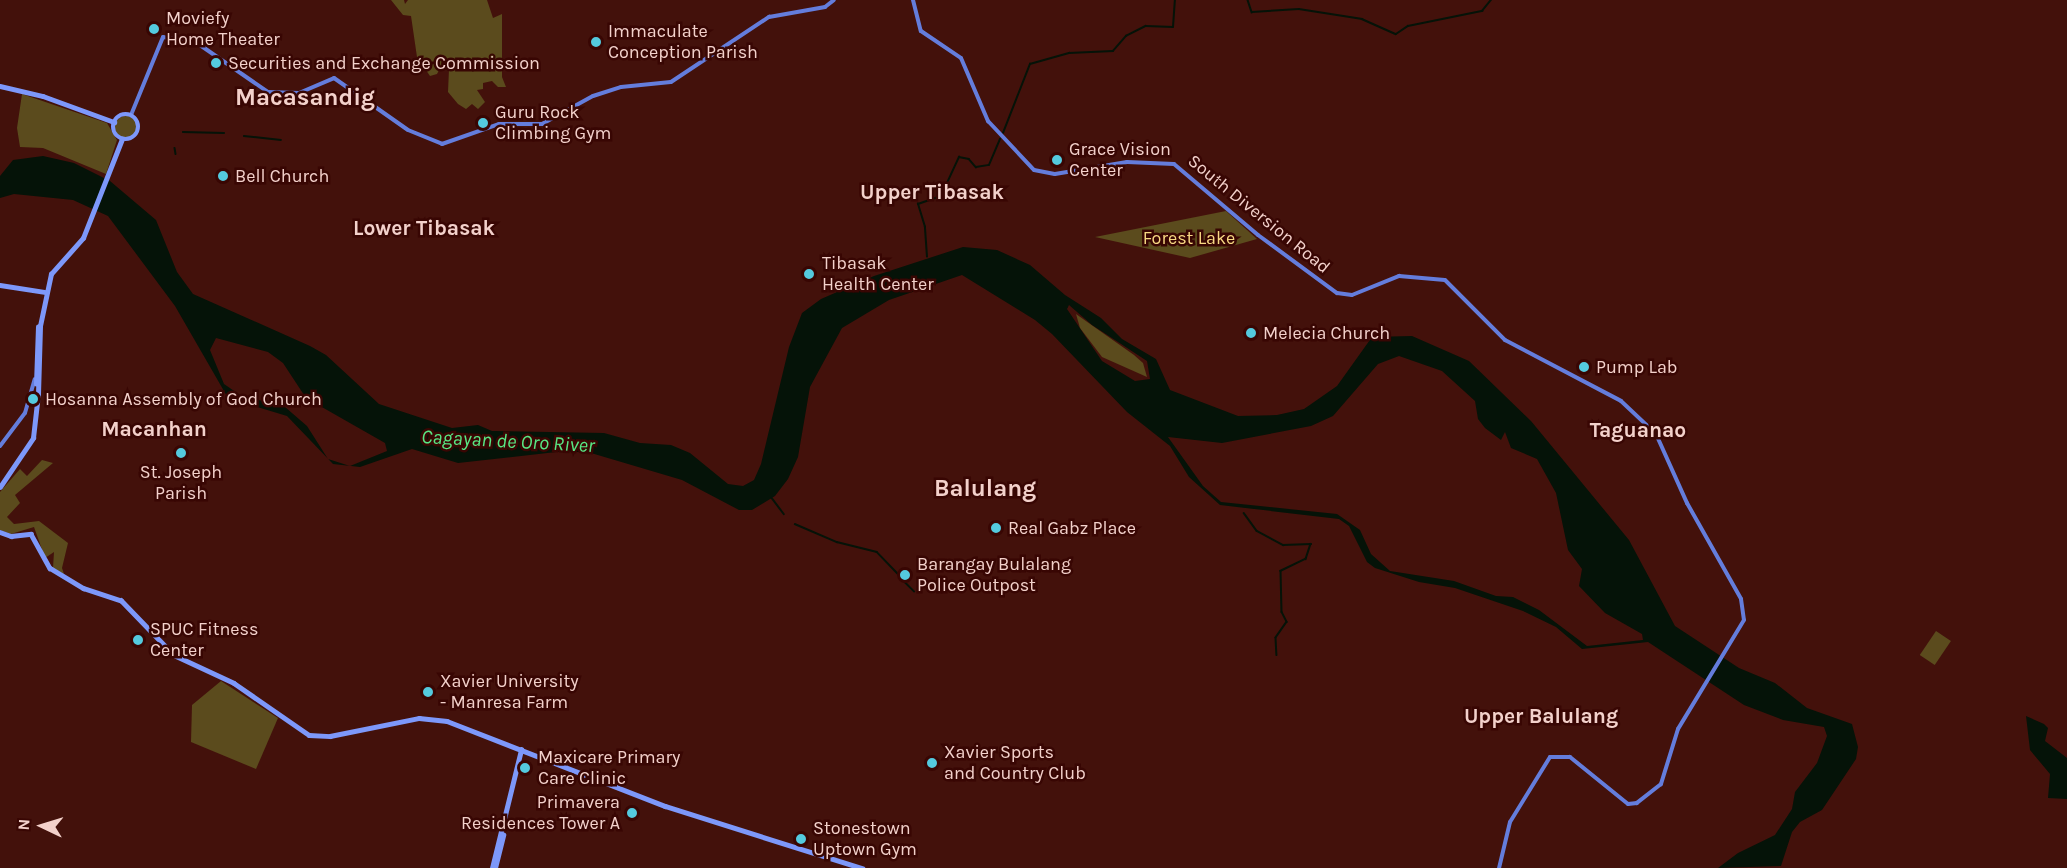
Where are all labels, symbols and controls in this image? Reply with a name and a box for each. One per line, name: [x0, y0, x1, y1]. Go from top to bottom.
place label: Moviefy Home Theater: [166, 8, 280, 50]
place label: Immaculate Conception Parish: [608, 21, 758, 63]
marker: Moviefy Home Theater: [147, 22, 161, 36]
marker: Immaculate Conception Parish: [589, 35, 603, 49]
place label: Securities and Exchange Commission: [228, 52, 540, 74]
marker: Securities and Exchange Commission: [209, 56, 223, 70]
district label: Macasandig: [235, 84, 375, 112]
place label: Guru Rock Climbing Gym: [495, 102, 611, 144]
marker: Guru Rock Climbing Gym: [476, 116, 490, 130]
place label: Grace Vision Center: [1069, 139, 1171, 182]
street label: South Diversion Road: [1184, 150, 1334, 278]
marker: Grace Vision Center: [1050, 153, 1064, 167]
place label: Bell Church: [235, 165, 329, 187]
marker: Bell Church: [216, 169, 230, 183]
district label: Upper Tibasak: [860, 179, 1004, 205]
district label: Lower Tibasak: [353, 215, 495, 241]
park label: Forest Lake: [1143, 227, 1235, 249]
place label: Tibasak Health Center: [822, 253, 934, 296]
marker: Tibasak Health Center: [800, 265, 818, 283]
place label: Melecia Church: [1263, 322, 1390, 344]
marker: Melecia Church: [1244, 326, 1258, 340]
place label: Pump Lab: [1596, 356, 1677, 378]
marker: Pump Lab: [1577, 360, 1591, 374]
place label: Hosanna Assembly of God Church: [45, 388, 322, 410]
marker: Hosanna Assembly of God Church: [26, 392, 40, 406]
district label: Macanhan: [101, 416, 207, 442]
district label: Taguanao: [1590, 417, 1686, 443]
water label: Cagayan de Oro River: [421, 424, 595, 458]
marker: St. Joseph Parish: [174, 446, 188, 460]
place label: St. Joseph Parish: [140, 462, 222, 504]
district label: Balulang: [934, 475, 1036, 503]
place label: Real Gabz Place: [1008, 517, 1136, 539]
marker: Real Gabz Place: [989, 521, 1003, 535]
place label: Barangay Bulalang Police Outpost: [917, 554, 1071, 596]
marker: Barangay Bulalang Police Outpost: [898, 568, 912, 582]
place label: SPUC Fitness Center: [150, 619, 258, 662]
marker: SPUC Fitness Center: [131, 633, 145, 647]
place label: Xavier University - Manresa Farm: [440, 671, 579, 714]
marker: Xavier University - Manresa Farm: [421, 685, 435, 699]
district label: Upper Balulang: [1464, 703, 1618, 729]
place label: Xavier Sports and Country Club: [944, 742, 1086, 784]
place label: Maxicare Primary Care Clinic: [538, 747, 680, 789]
marker: Xavier Sports and Country Club: [925, 756, 939, 770]
marker: Maxicare Primary Care Clinic: [516, 759, 534, 777]
place label: Primavera Residences Tower A: [461, 792, 620, 834]
north arrow: [12, 796, 72, 856]
marker: Primavera Residences Tower A: [625, 806, 639, 820]
text: N: [14, 818, 33, 831]
place label: Stonestown Uptown Gym: [813, 818, 917, 860]
marker: Stonestown Uptown Gym: [794, 832, 808, 846]

